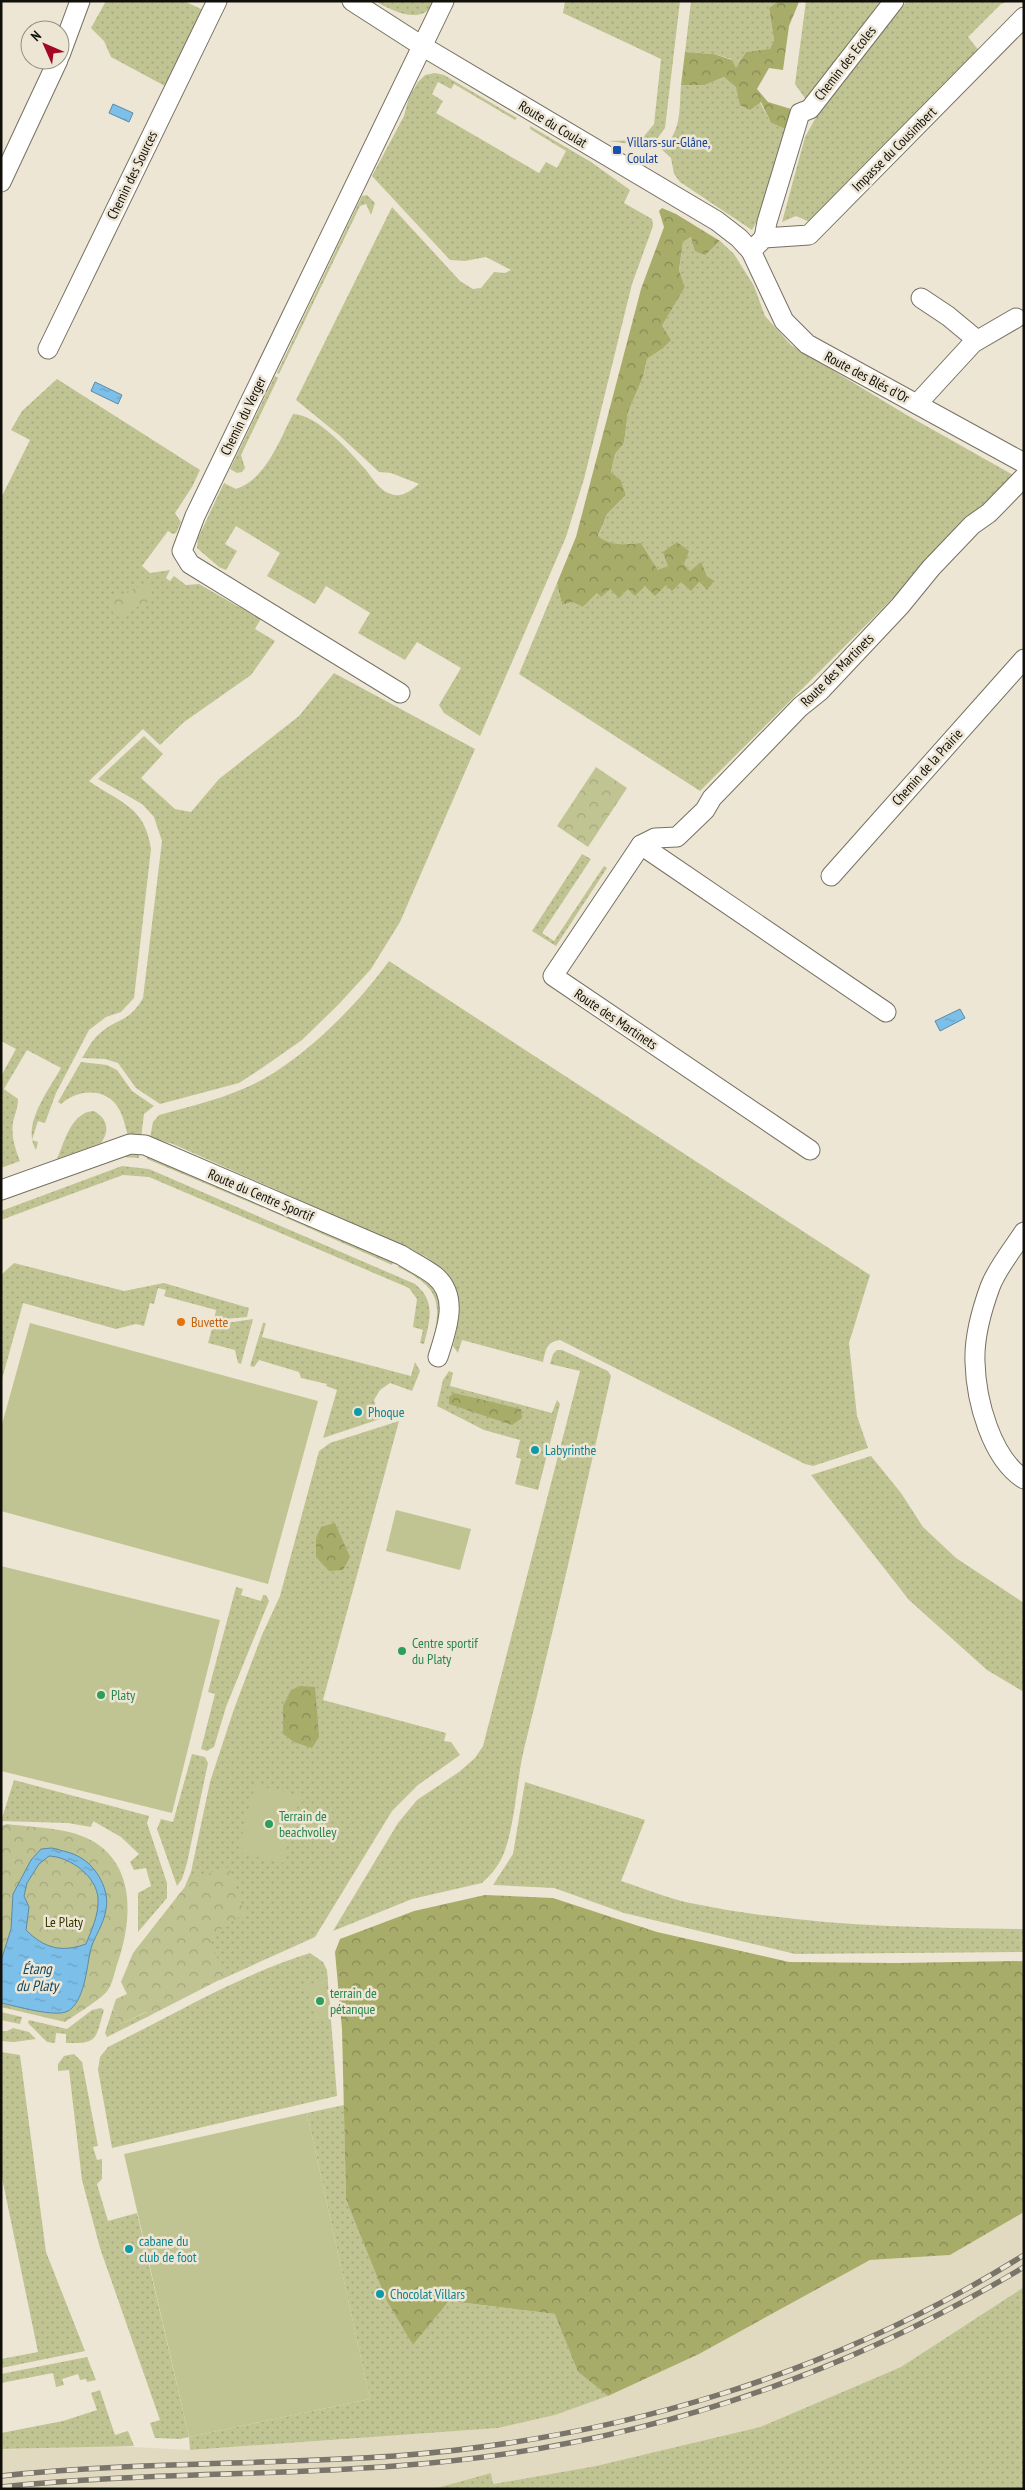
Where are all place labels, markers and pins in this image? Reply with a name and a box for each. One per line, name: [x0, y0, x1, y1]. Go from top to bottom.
place label: Villars-sur-Glâne, Coulat: [626, 133, 711, 167]
marker: Villars-sur-Glâne, Coulat: [611, 144, 623, 156]
place label: Buvette: [191, 1313, 228, 1331]
marker: Buvette: [175, 1316, 187, 1328]
place label: Phoque: [368, 1403, 405, 1421]
marker: Phoque: [352, 1406, 364, 1418]
place label: Labyrinthe: [545, 1441, 596, 1459]
marker: Labyrinthe: [529, 1444, 541, 1456]
place label: Centre sportif du Platy: [412, 1634, 478, 1668]
marker: Centre sportif du Platy: [396, 1645, 408, 1657]
place label: Platy: [111, 1686, 136, 1704]
marker: Platy: [95, 1689, 107, 1701]
place label: Terrain de beachvolley: [279, 1807, 337, 1841]
marker: Terrain de beachvolley: [263, 1818, 275, 1830]
place label: terrain de pétanque: [330, 1984, 377, 2018]
marker: terrain de pétanque: [314, 1995, 326, 2007]
place label: cabane du club de foot: [139, 2232, 197, 2266]
marker: cabane du club de foot: [123, 2243, 135, 2255]
place label: Chocolat Villars: [390, 2285, 465, 2303]
marker: Chocolat Villars: [374, 2288, 386, 2300]

